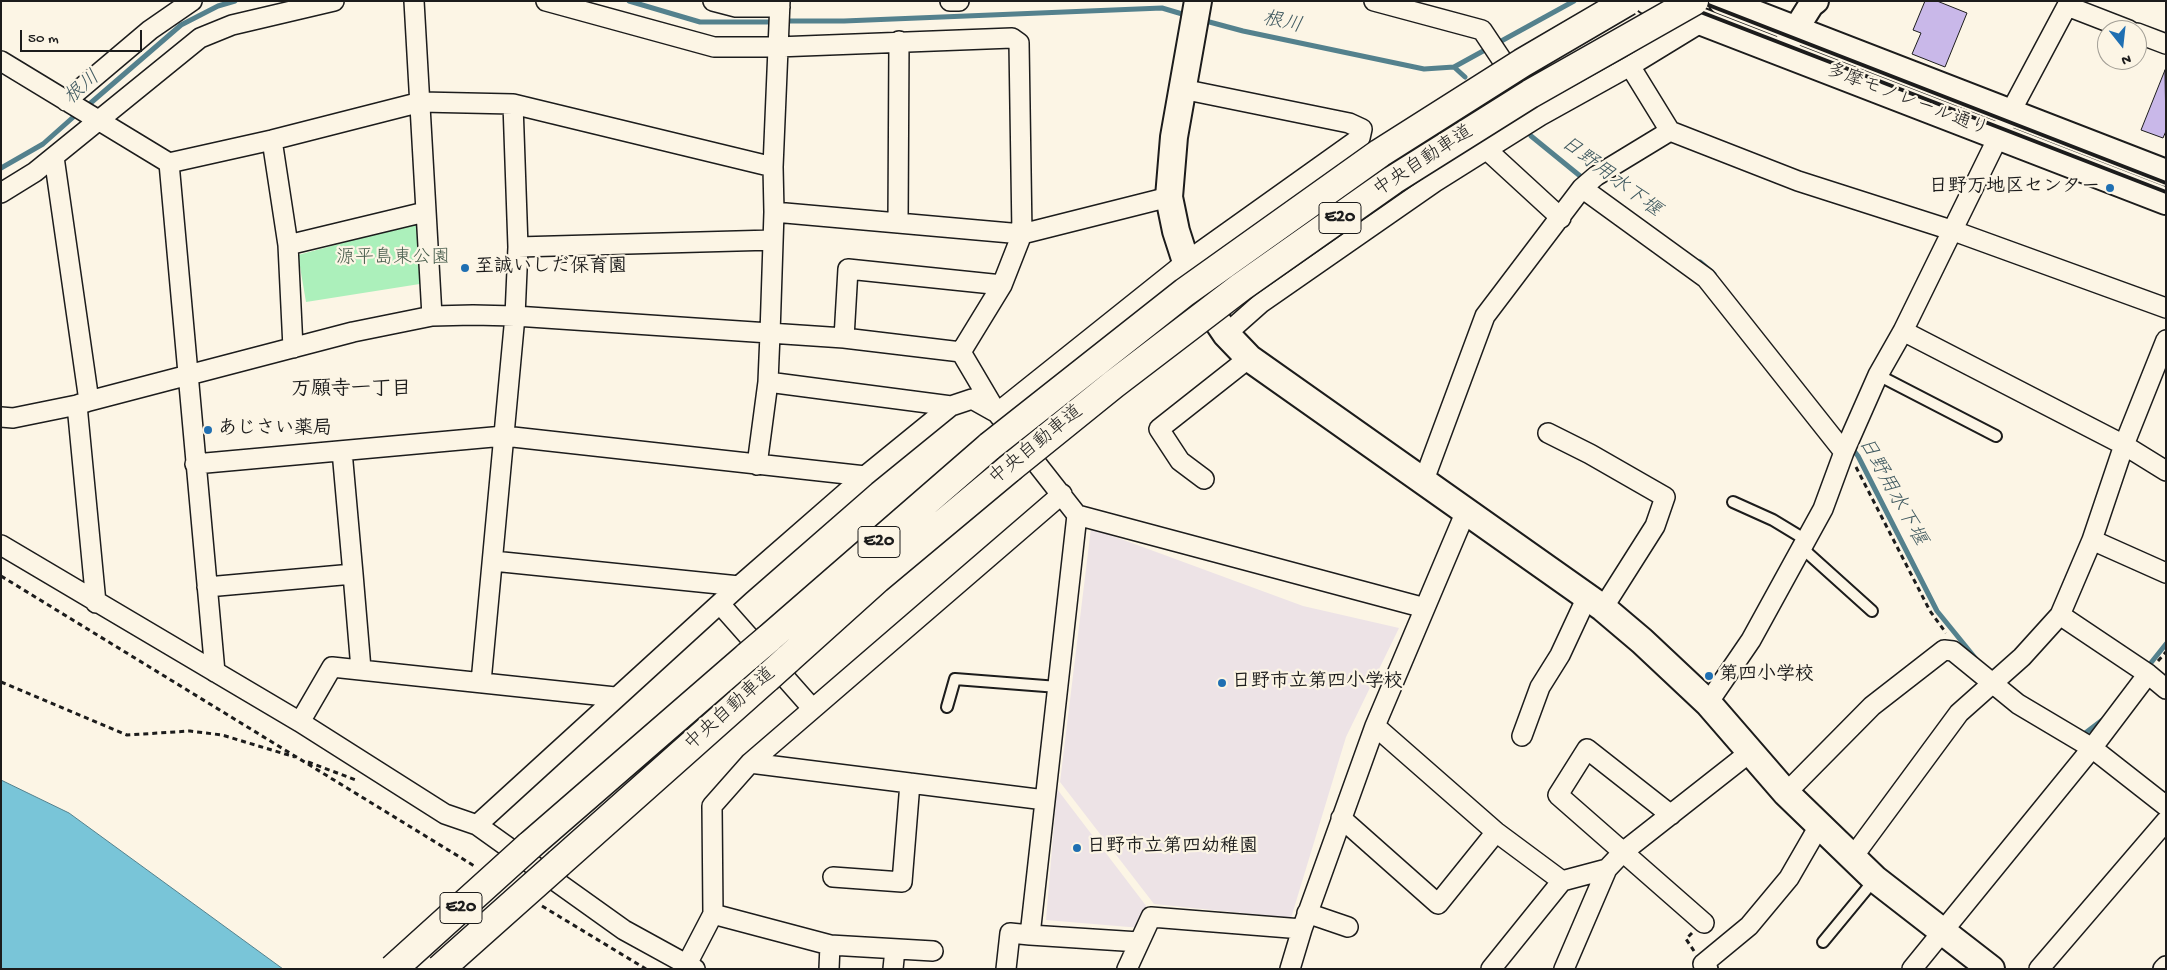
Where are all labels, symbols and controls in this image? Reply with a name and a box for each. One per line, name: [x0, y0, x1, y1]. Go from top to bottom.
water label: 根川: [1260, 8, 1304, 40]
scale bar: [22, 20, 145, 52]
north arrow: [2097, 20, 2147, 70]
text: 50 m: [28, 30, 59, 48]
text: N: [2119, 50, 2133, 68]
street label: 多摩モノレール通り: [1823, 60, 1991, 142]
water label: 根川: [60, 67, 106, 111]
street label: 中央自動車道: [1370, 121, 1478, 203]
water label: 日野用水下堰: [1555, 132, 1665, 224]
place label: 日野万地区センター: [1929, 177, 2100, 199]
marker: 日野万地区センター: [2104, 182, 2116, 194]
road number: E20: [1319, 202, 1361, 234]
park label: 源平島東公園: [336, 248, 450, 270]
place label: 至誠いしだ保育園: [475, 257, 627, 279]
marker: 至誠いしだ保育園: [459, 262, 471, 274]
district label: 万願寺一丁目: [291, 379, 411, 403]
street label: 中央自動車道: [986, 401, 1088, 491]
place label: あじさい薬局: [218, 419, 332, 441]
marker: あじさい薬局: [202, 424, 214, 436]
water label: 日野用水下堰: [1851, 434, 1931, 550]
road number: E20: [858, 526, 900, 558]
street label: 中央自動車道: [681, 663, 781, 757]
place label: 第四小学校: [1719, 665, 1814, 687]
marker: 第四小学校: [1703, 670, 1715, 682]
place label: 日野市立第四小学校: [1232, 672, 1403, 694]
marker: 日野市立第四小学校: [1216, 677, 1228, 689]
place label: 日野市立第四幼稚園: [1087, 837, 1258, 859]
marker: 日野市立第四幼稚園: [1071, 842, 1083, 854]
road number: E20: [440, 892, 482, 924]

